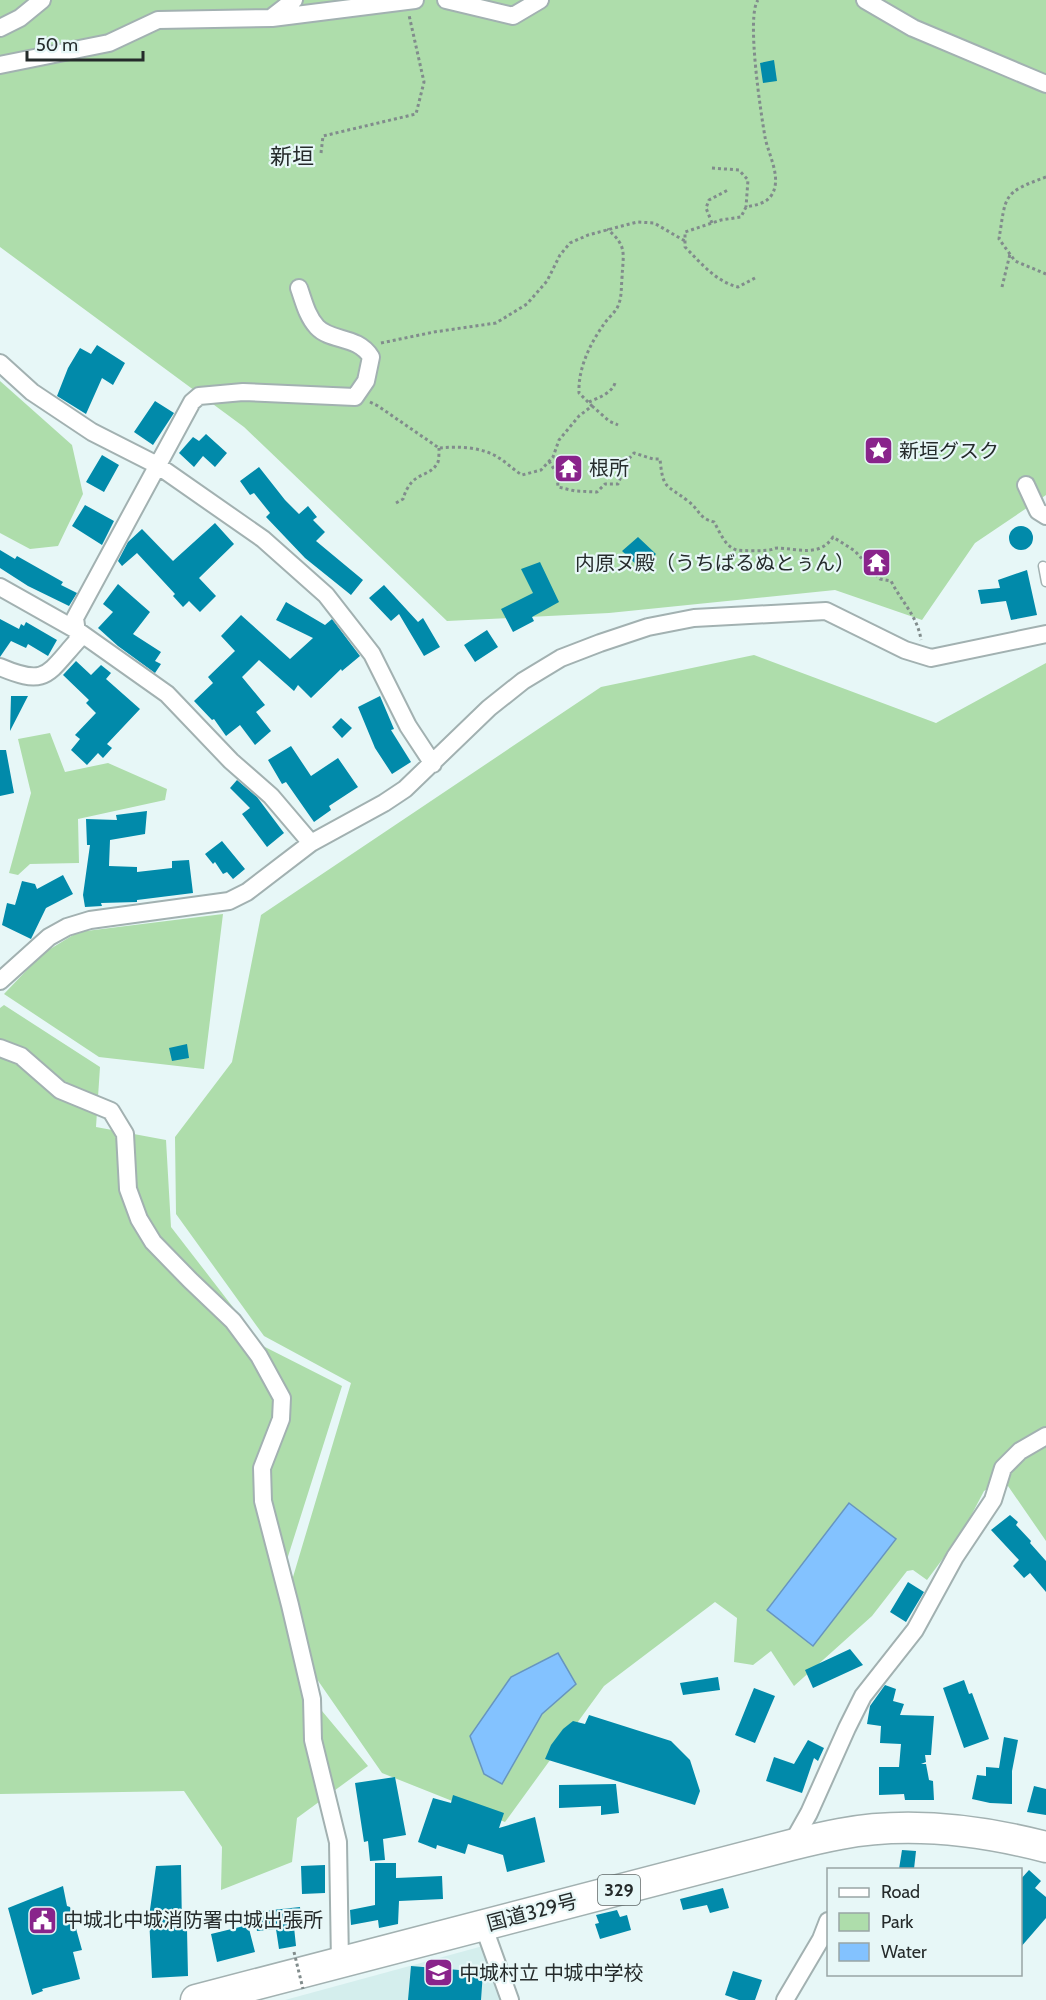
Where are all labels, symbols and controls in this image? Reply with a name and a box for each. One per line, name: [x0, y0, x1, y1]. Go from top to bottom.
scale bar: [27, 24, 142, 62]
text: 50 m: [36, 34, 78, 56]
district label: 新垣: [270, 143, 314, 170]
place icon: 新垣グスク: [862, 435, 894, 467]
place label: 新垣グスク: [899, 439, 999, 463]
temple icon: 根所: [552, 452, 584, 484]
place label: 根所: [589, 456, 629, 480]
temple icon: 内原ヌ殿（うちばるぬとぅん）: [860, 547, 892, 579]
place label: 内原ヌ殿（うちばるぬとぅん）: [575, 551, 855, 575]
legend: [827, 1868, 1022, 1976]
road number: 329: [598, 1875, 640, 1905]
text: Road: [881, 1881, 920, 1903]
street label: 国道329号: [484, 1888, 580, 1936]
public building icon: 中城北中城消防署中城出張所: [26, 1904, 58, 1936]
place label: 中城北中城消防署中城出張所: [63, 1908, 323, 1932]
text: Park: [881, 1911, 914, 1933]
text: Water: [881, 1941, 927, 1963]
school or university icon: 中城村立 中城中学校: [422, 1957, 454, 1989]
place label: 中城村立 中城中学校: [459, 1961, 644, 1985]

